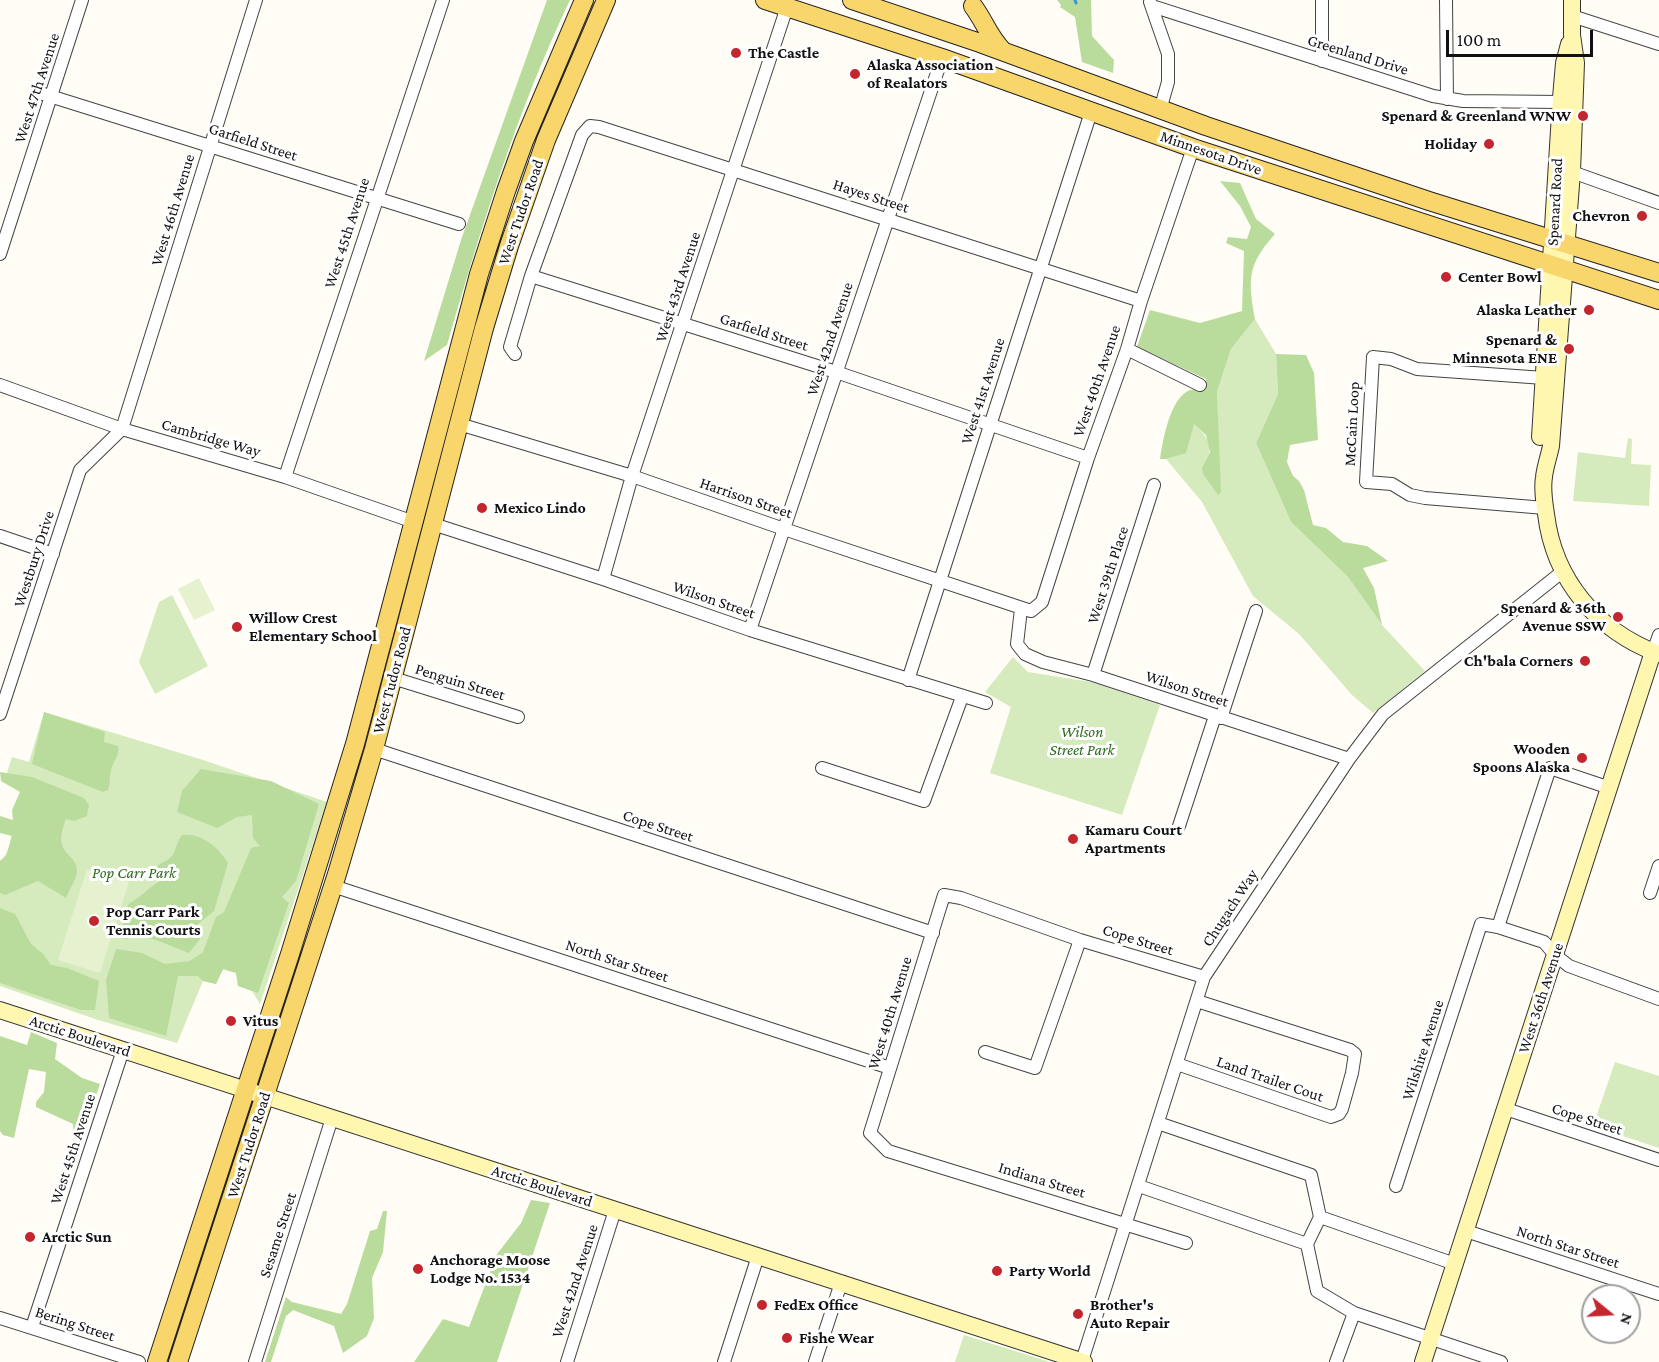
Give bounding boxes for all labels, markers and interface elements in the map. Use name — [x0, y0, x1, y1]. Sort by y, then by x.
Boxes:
scale bar — [1449, 18, 1596, 56]
street label: West 47th Avenue — [10, 30, 64, 146]
text: 100 m — [1457, 30, 1501, 50]
street label: Greenland Drive — [1305, 31, 1411, 79]
place label: The Castle — [748, 43, 819, 63]
marker: The Castle — [729, 46, 743, 60]
place label: Alaska Association of Realators — [867, 55, 993, 93]
marker: Alaska Association of Realators — [848, 67, 862, 81]
place label: Spenard & Greenland WNW — [1381, 106, 1571, 126]
marker: Spenard & Greenland WNW — [1576, 109, 1590, 123]
street label: Garfield Street — [206, 119, 300, 165]
street label: Minnesota Drive — [1158, 127, 1264, 179]
place label: Holiday — [1424, 134, 1477, 154]
marker: Holiday — [1482, 137, 1496, 151]
street label: West 46th Avenue — [147, 152, 199, 268]
street label: West Tudor Road — [494, 157, 548, 267]
street label: Spenard Road — [1543, 158, 1567, 246]
street label: West 45th Avenue — [320, 175, 374, 291]
street label: Hayes Street — [831, 175, 911, 217]
place label: Chevron — [1572, 206, 1630, 226]
marker: Chevron — [1635, 209, 1649, 223]
street label: West 43rd Avenue — [651, 229, 705, 345]
place label: Center Bowl — [1458, 267, 1542, 287]
marker: Center Bowl — [1439, 270, 1453, 284]
street label: West 42nd Avenue — [803, 280, 857, 398]
place label: Alaska Leather — [1476, 300, 1577, 320]
marker: Alaska Leather — [1582, 303, 1596, 317]
street label: Garfield Street — [717, 309, 811, 355]
street label: West 40th Avenue — [1069, 323, 1125, 439]
place label: Spenard & Minnesota ENE — [1452, 330, 1557, 368]
street label: West 41st Avenue — [957, 335, 1009, 447]
marker: Spenard & Minnesota ENE — [1562, 342, 1576, 356]
street label: McCain Loop — [1340, 381, 1364, 467]
street label: Cambridge Way — [159, 415, 263, 461]
street label: Harrison Street — [697, 473, 795, 523]
place label: Mexico Lindo — [494, 498, 586, 518]
marker: Mexico Lindo — [475, 501, 489, 515]
street label: Westbury Drive — [9, 508, 59, 610]
street label: West 39th Place — [1083, 524, 1133, 626]
street label: Wilson Street — [670, 577, 758, 623]
place label: Spenard & 36th Avenue SSW — [1500, 598, 1606, 636]
place label: Willow Crest Elementary School — [249, 608, 377, 646]
marker: Spenard & 36th Avenue SSW — [1611, 610, 1625, 624]
marker: Willow Crest Elementary School — [230, 620, 244, 634]
street label: West Tudor Road — [368, 624, 416, 736]
place label: Ch'bala Corners — [1464, 651, 1573, 671]
marker: Ch'bala Corners — [1578, 654, 1592, 668]
street label: Penguin Street — [413, 659, 507, 705]
street label: Wilson Street — [1143, 667, 1231, 711]
park label: Wilson Street Park — [1050, 722, 1114, 760]
place label: Wooden Spoons Alaska — [1473, 739, 1570, 777]
marker: Wooden Spoons Alaska — [1575, 751, 1589, 765]
street label: Cope Street — [620, 806, 696, 846]
place label: Kamaru Court Apartments — [1085, 820, 1182, 858]
marker: Kamaru Court Apartments — [1066, 832, 1080, 846]
park label: Pop Carr Park — [92, 863, 176, 883]
street label: Chugach Way — [1198, 866, 1262, 950]
place label: Pop Carr Park Tennis Courts — [106, 902, 201, 940]
marker: Pop Carr Park Tennis Courts — [87, 914, 101, 928]
street label: Cope Street — [1100, 920, 1176, 960]
street label: North Star Street — [563, 935, 671, 987]
street label: West 36th Avenue — [1514, 940, 1568, 1056]
street label: West 40th Avenue — [864, 954, 916, 1072]
street label: Wilshire Avenue — [1398, 997, 1448, 1103]
street label: Arctic Boulevard — [27, 1011, 133, 1061]
place label: Vitus — [243, 1011, 278, 1031]
marker: Vitus — [224, 1014, 238, 1028]
street label: Land Trailer Cout — [1214, 1052, 1326, 1106]
street label: West Tudor Road — [223, 1090, 275, 1200]
street label: West 45th Avenue — [46, 1091, 100, 1207]
street label: Cope Street — [1549, 1099, 1625, 1139]
street label: Indiana Street — [996, 1158, 1088, 1202]
street label: Arctic Boulevard — [489, 1161, 595, 1211]
street label: Sesame Street — [255, 1190, 301, 1280]
street label: North Star Street — [1514, 1221, 1622, 1273]
street label: West 42nd Avenue — [548, 1222, 602, 1340]
place label: Arctic Sun — [42, 1227, 112, 1247]
marker: Arctic Sun — [23, 1230, 37, 1244]
place label: Anchorage Moose Lodge No. 1534 — [430, 1250, 550, 1288]
place label: Party World — [1009, 1261, 1091, 1281]
marker: Anchorage Moose Lodge No. 1534 — [411, 1262, 425, 1276]
marker: Party World — [990, 1264, 1004, 1278]
north arrow — [1581, 1284, 1641, 1344]
place label: FedEx Office — [774, 1295, 858, 1315]
place label: Brother's Auto Repair — [1090, 1295, 1170, 1333]
marker: FedEx Office — [755, 1298, 769, 1312]
street label: Bering Street — [33, 1302, 117, 1346]
marker: Brother's Auto Repair — [1071, 1307, 1085, 1321]
text: N — [1617, 1311, 1636, 1327]
place label: Fishe Wear — [799, 1328, 874, 1348]
marker: Fishe Wear — [780, 1331, 794, 1345]

